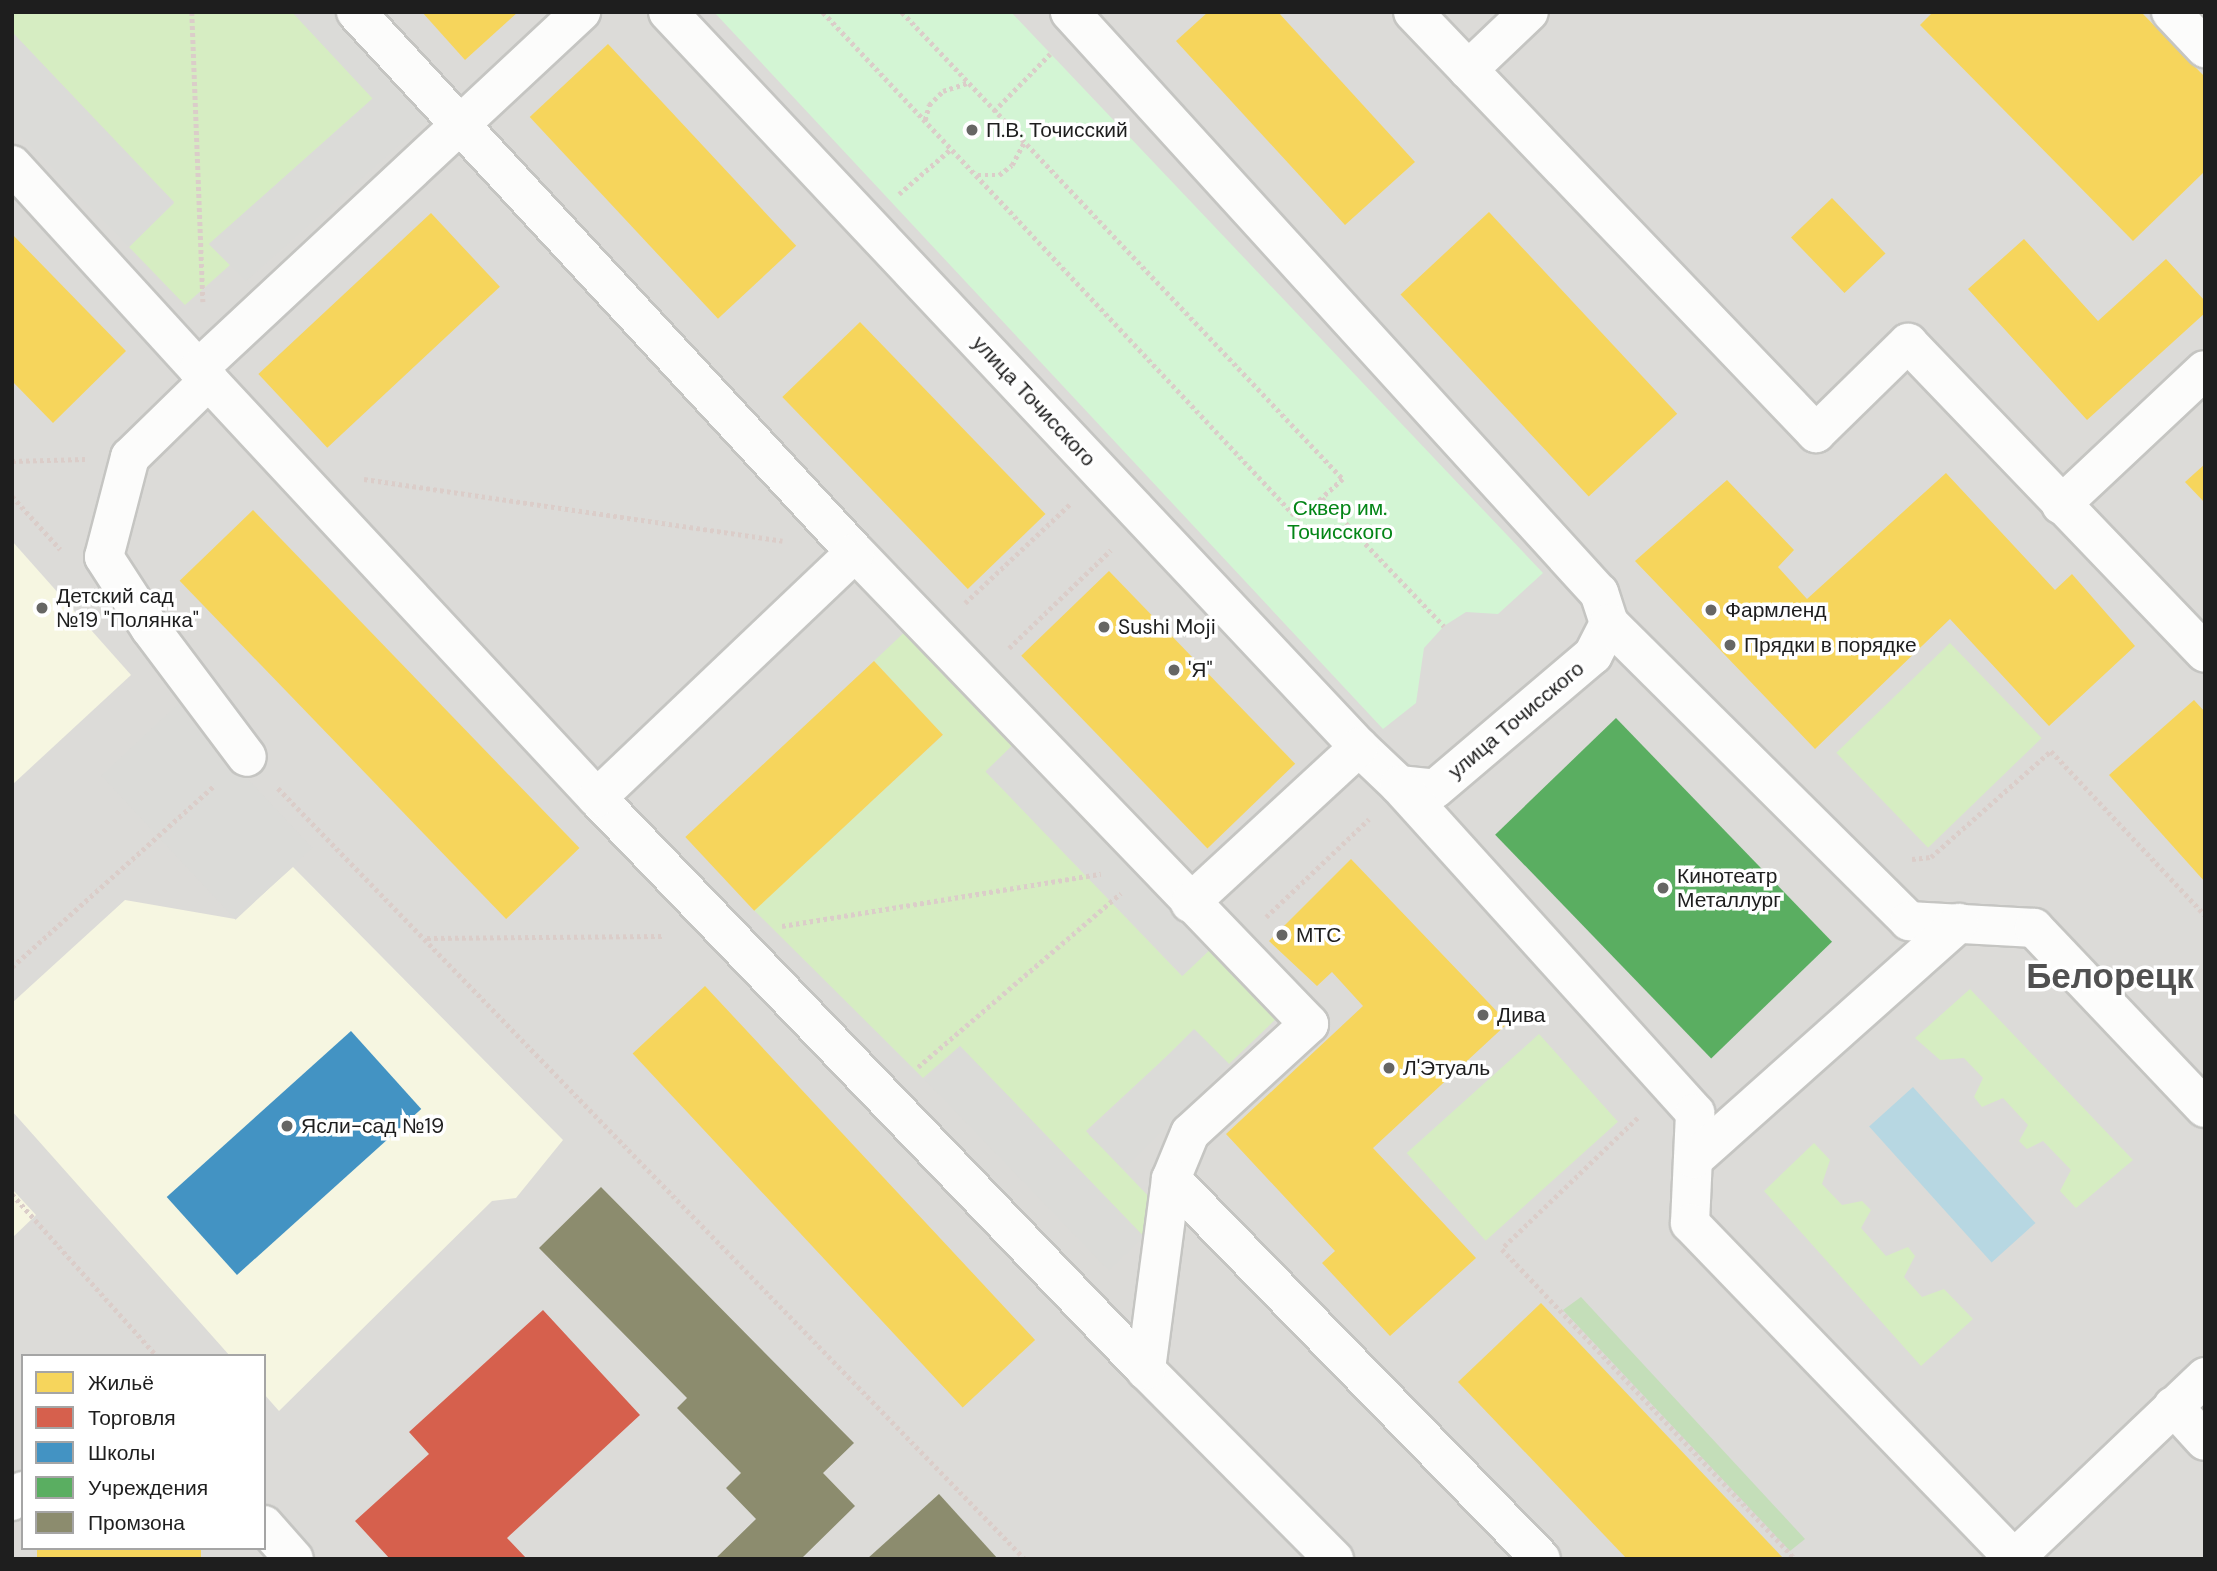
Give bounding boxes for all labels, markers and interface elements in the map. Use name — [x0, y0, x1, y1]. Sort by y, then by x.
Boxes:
place label: П.В. Точисский — [986, 117, 1128, 143]
marker: П.В. Точисский — [964, 122, 980, 138]
street label: улица Точисского — [967, 330, 1101, 472]
park label: Сквер им. Точисского — [1287, 495, 1393, 545]
place label: Детский сад №19 "Полянка" — [56, 583, 199, 633]
place label: Фармленд — [1725, 597, 1827, 623]
marker: Детский сад №19 "Полянка" — [34, 600, 50, 616]
marker: Фармленд — [1703, 602, 1719, 618]
place label: Sushi Moji — [1118, 614, 1216, 640]
marker: Sushi Moji — [1096, 619, 1112, 635]
place label: Прядки в порядке — [1744, 632, 1917, 658]
marker: Прядки в порядке — [1722, 637, 1738, 653]
street label: улица Точисского — [1443, 656, 1589, 784]
place label: 'Я" — [1188, 657, 1213, 683]
marker: 'Я" — [1166, 662, 1182, 678]
place label: Кинотеатр Металлург — [1677, 863, 1781, 913]
marker: Кинотеатр Металлург — [1655, 880, 1671, 896]
place label: МТС — [1296, 922, 1341, 948]
marker: МТС — [1274, 927, 1290, 943]
district label: Белорецк — [2026, 955, 2194, 997]
place label: Дива — [1497, 1002, 1546, 1028]
marker: Дива — [1475, 1007, 1491, 1023]
place label: Л'Этуаль — [1403, 1055, 1490, 1081]
marker: Л'Этуаль — [1381, 1060, 1397, 1076]
place label: Ясли-сад №19 — [301, 1113, 444, 1139]
marker: Ясли-сад №19 — [279, 1118, 295, 1134]
legend — [21, 1354, 266, 1550]
text: Жильё — [88, 1369, 154, 1397]
text: Торговля — [88, 1404, 176, 1432]
text: Школы — [88, 1439, 155, 1467]
text: Учреждения — [88, 1474, 208, 1502]
text: Промзона — [88, 1509, 185, 1537]

